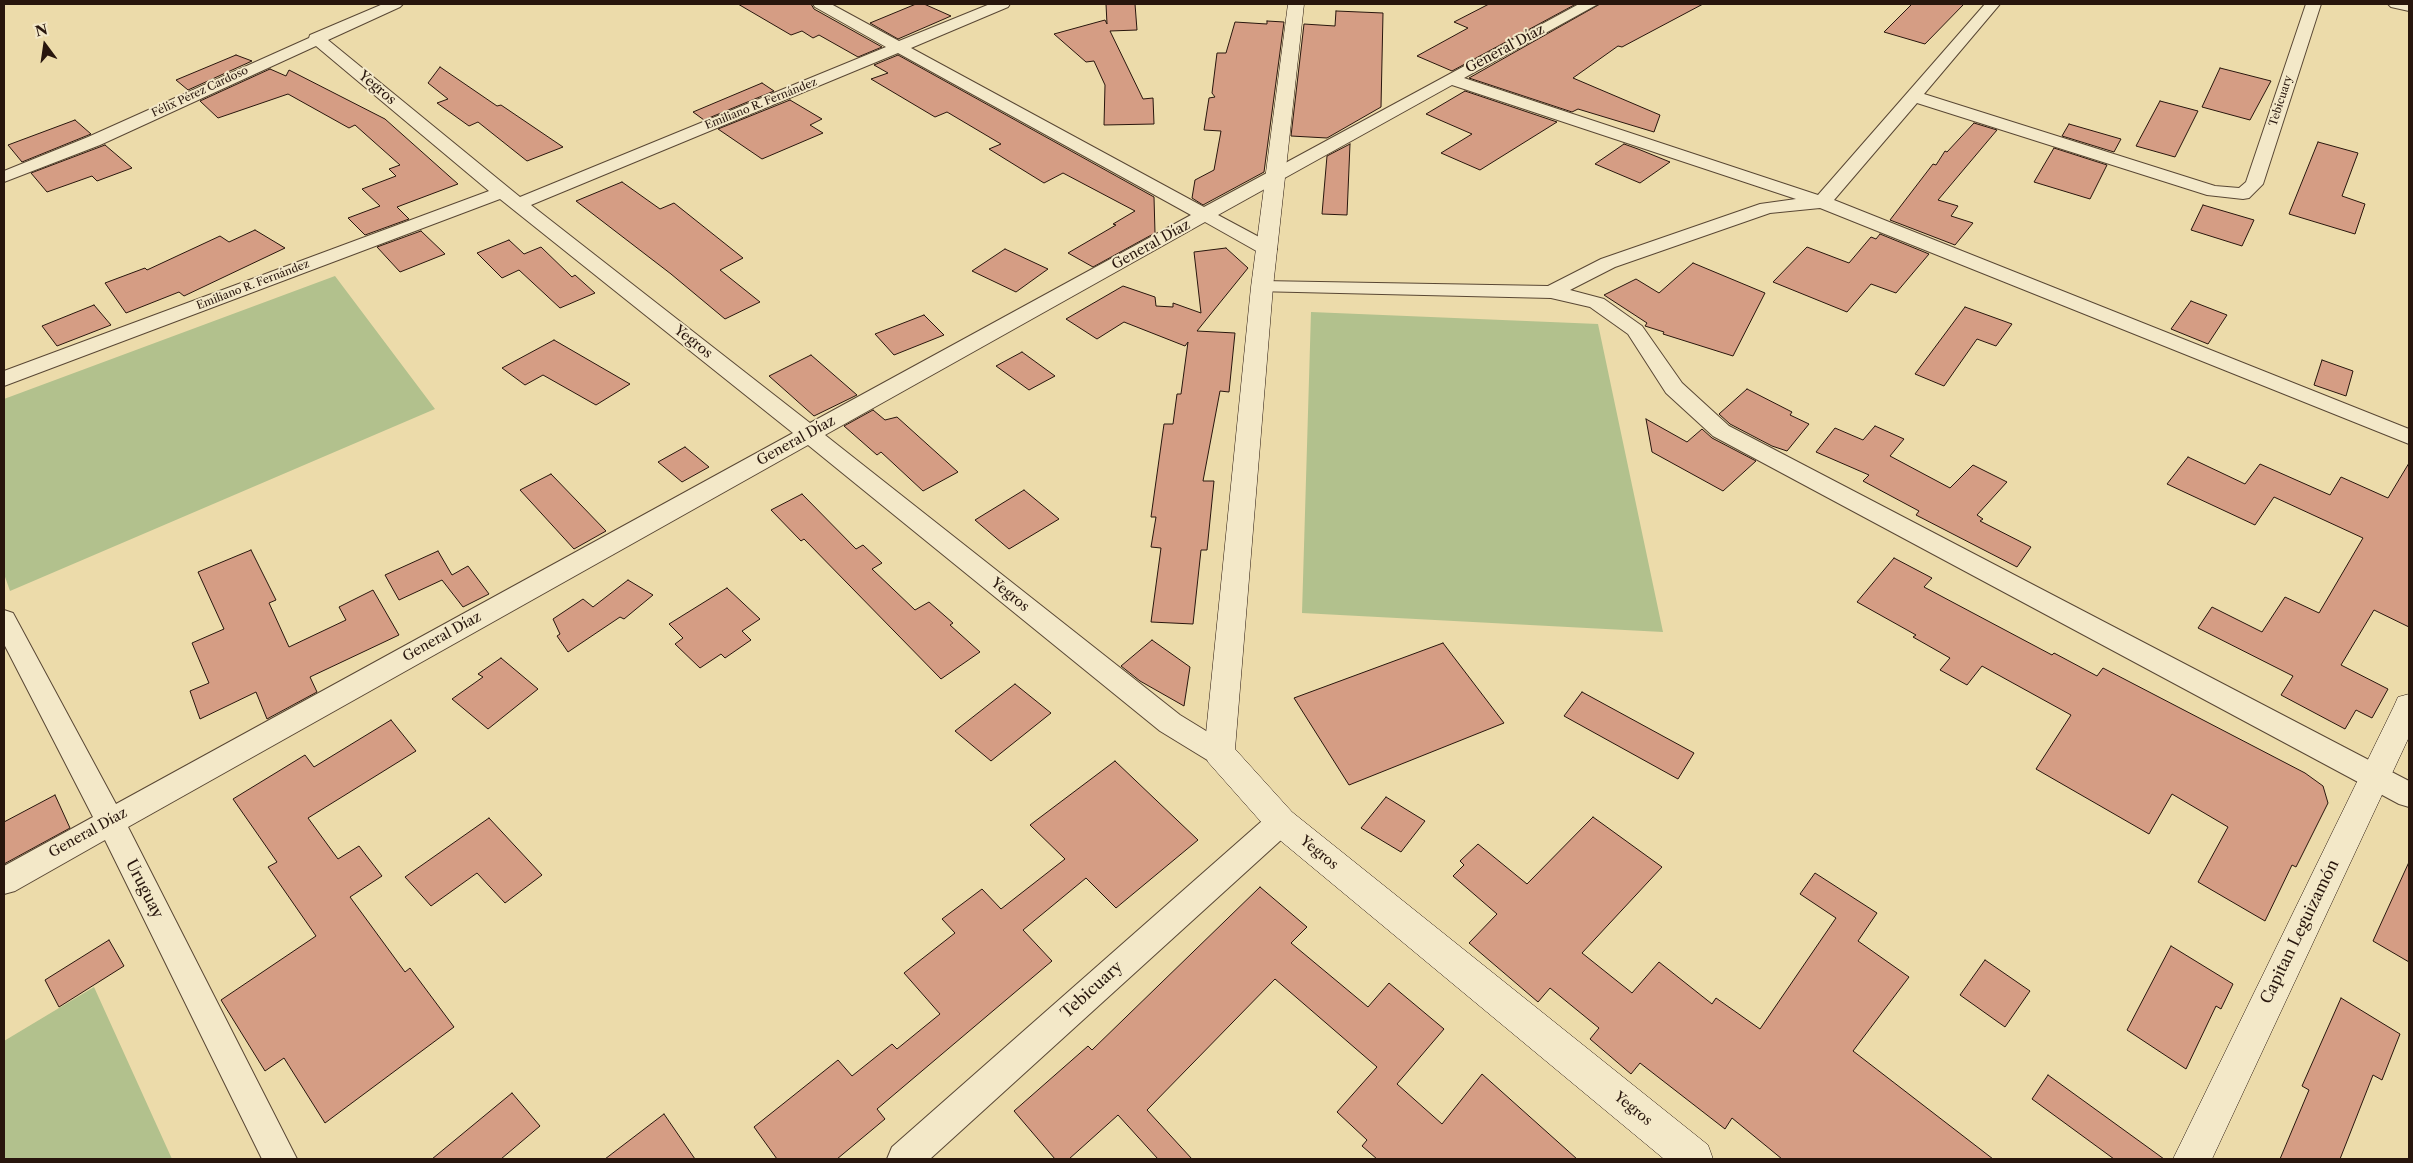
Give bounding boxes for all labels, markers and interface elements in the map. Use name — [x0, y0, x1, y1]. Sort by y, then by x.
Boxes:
north arrow — [20, 20, 70, 70]
text: N — [33, 20, 49, 41]
street label: General Díaz — [1463, 21, 1547, 77]
street label: Félix Pérez Cardoso — [150, 64, 250, 120]
street label: Yegros — [355, 67, 399, 109]
street label: Tebicuary — [2267, 74, 2295, 128]
street label: Emiliano R. Fernández — [703, 75, 819, 133]
street label: General Díaz — [1109, 217, 1193, 273]
street label: Emiliano R. Fernández — [195, 257, 311, 313]
street label: Yegros — [671, 322, 715, 362]
street label: General Díaz — [754, 413, 838, 469]
street label: Yegros — [988, 575, 1032, 615]
street label: General Díaz — [400, 609, 484, 665]
street label: General Díaz — [46, 805, 130, 861]
street label: Yegros — [1297, 833, 1341, 873]
street label: Uruguay — [121, 856, 167, 922]
street label: Capitan Leguizamón — [2257, 857, 2343, 1007]
street label: Tebicuary — [1057, 957, 1127, 1023]
street label: Yegros — [1611, 1089, 1655, 1129]

